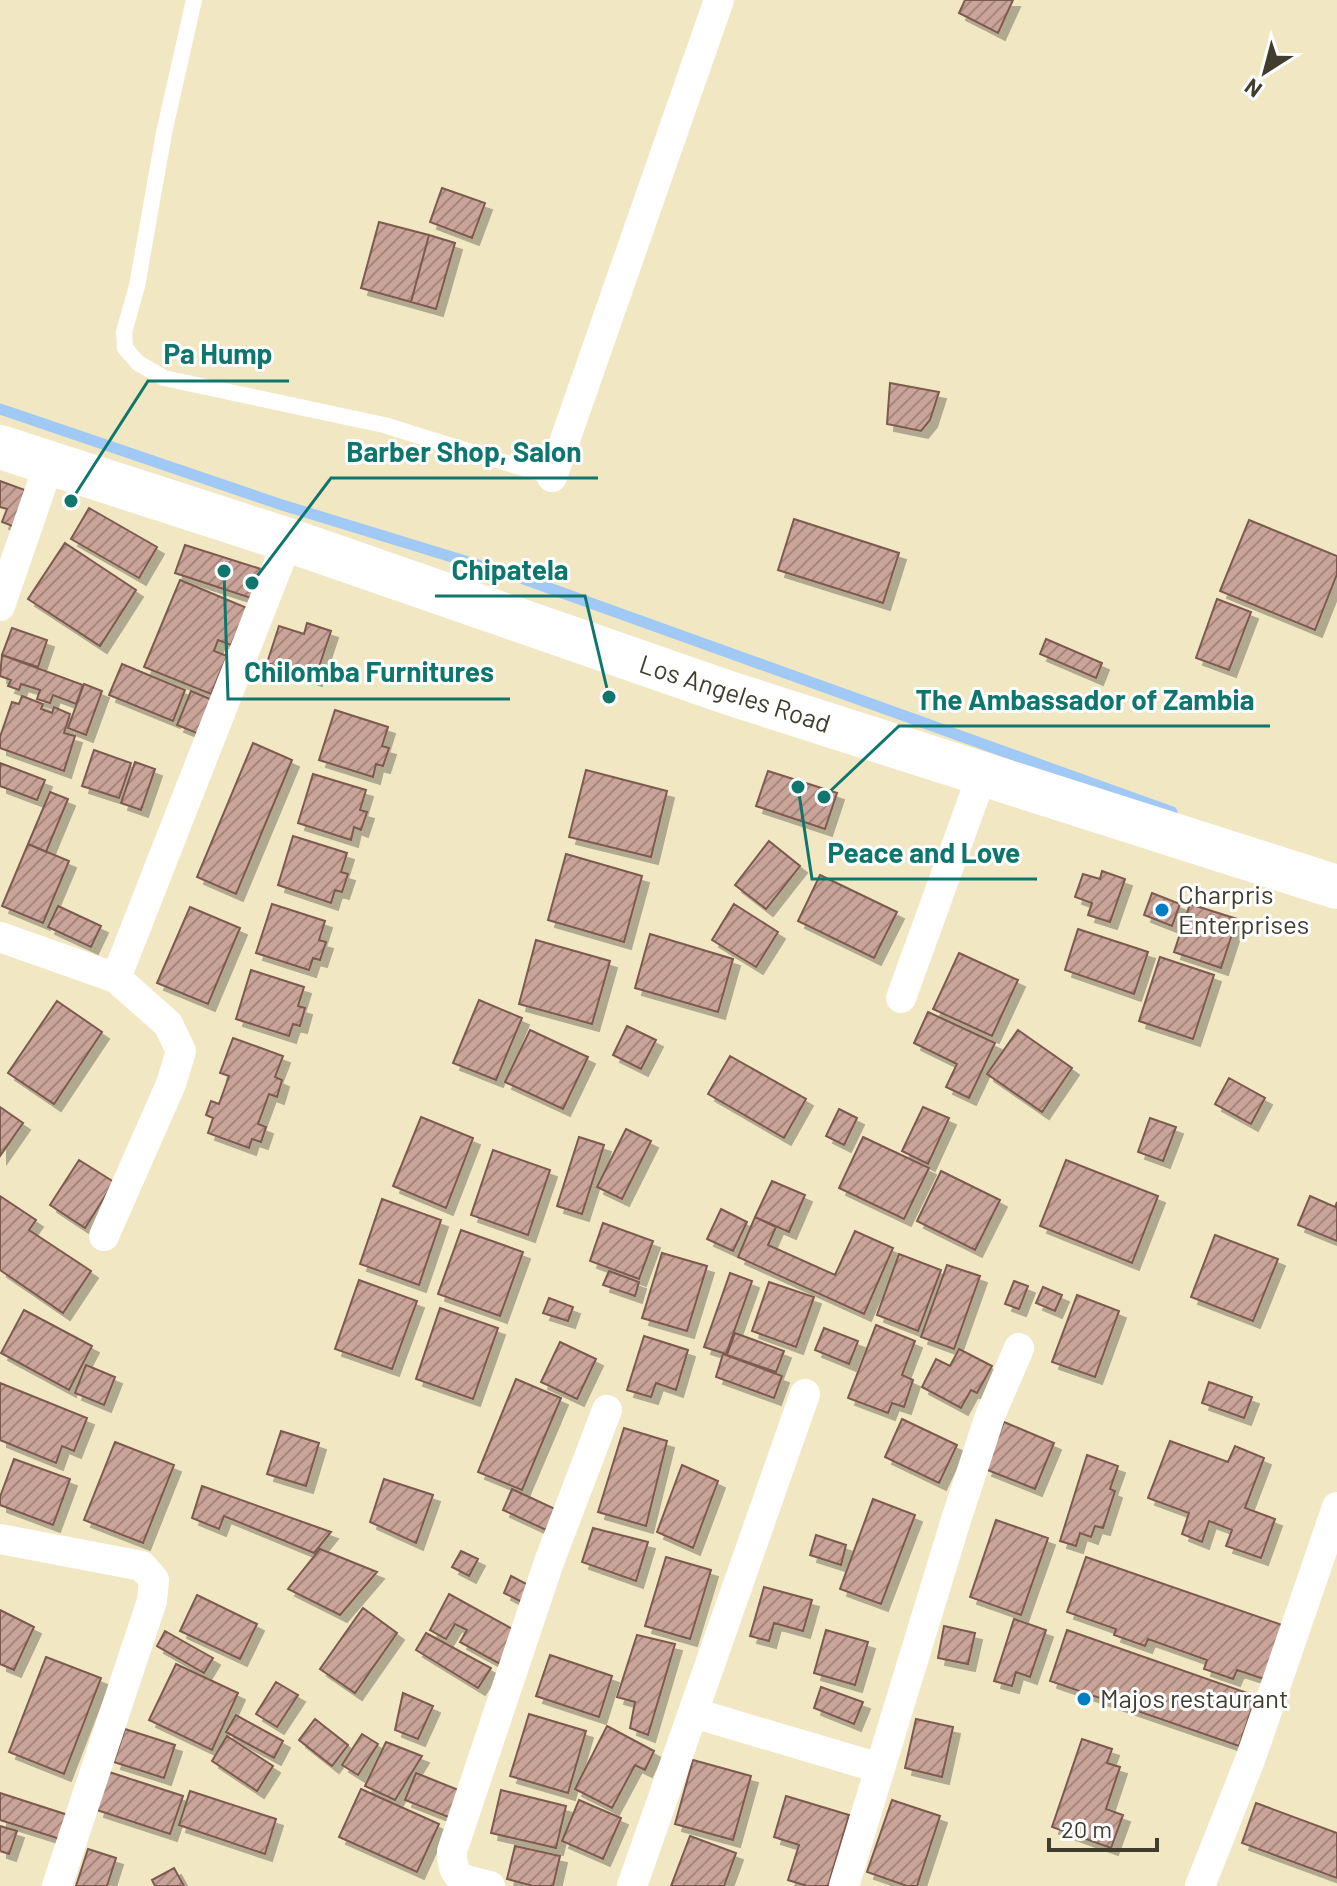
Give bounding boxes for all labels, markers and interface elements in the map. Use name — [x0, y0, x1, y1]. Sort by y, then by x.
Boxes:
north arrow — [1225, 32, 1305, 112]
text: N — [1239, 74, 1266, 104]
callout: Pa Hump — [148, 329, 289, 381]
text: Pa Hump — [163, 336, 273, 370]
callout: Barber Shop, Salon — [331, 426, 598, 478]
text: Barber Shop, Salon — [346, 434, 582, 468]
callout: Chipatela — [435, 544, 585, 596]
text: Chipatela — [451, 552, 569, 586]
callout: Chilomba Furnitures — [228, 647, 510, 699]
street label: Los Angeles Road — [636, 647, 835, 738]
text: Chilomba Furnitures — [244, 654, 494, 688]
callout: The Ambassador of Zambia — [899, 674, 1270, 726]
text: The Ambassador of Zambia — [916, 682, 1254, 716]
callout: Peace and Love — [812, 827, 1037, 879]
text: Peace and Love — [828, 835, 1020, 869]
place label: Charpris Enterprises — [1178, 878, 1309, 939]
marker: Charpris Enterprises — [1153, 901, 1171, 919]
place label: Majos restaurant — [1100, 1682, 1288, 1713]
marker: Majos restaurant — [1075, 1690, 1093, 1708]
scale bar — [1049, 1802, 1157, 1852]
text: 20 m — [1061, 1814, 1112, 1843]

